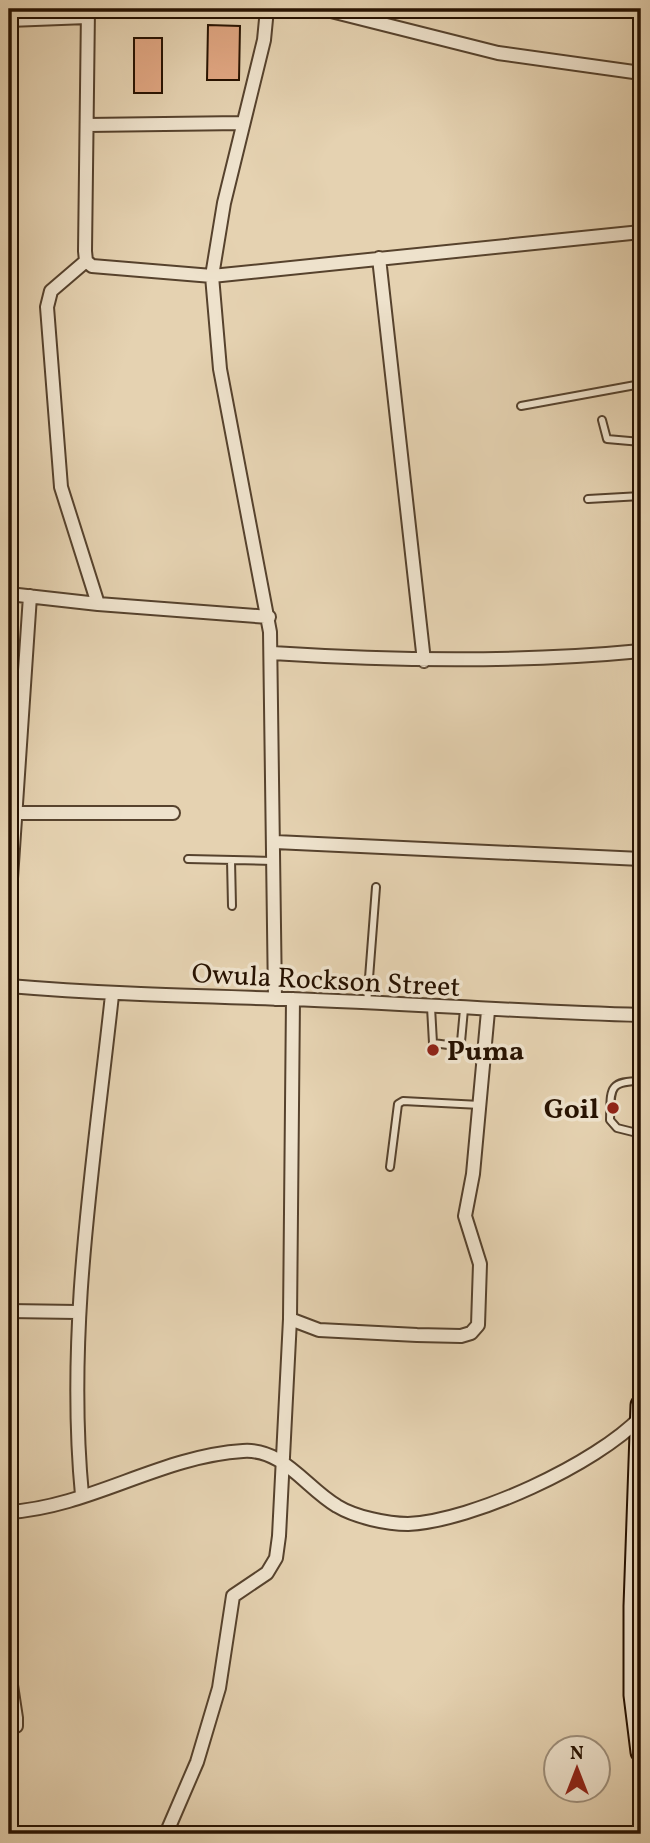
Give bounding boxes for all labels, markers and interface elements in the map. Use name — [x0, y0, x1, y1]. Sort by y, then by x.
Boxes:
street label: Owula Rockson Street — [191, 955, 461, 1008]
place label: Puma — [447, 1033, 524, 1072]
marker: Puma — [425, 1042, 441, 1058]
place label: Goil — [544, 1091, 599, 1130]
marker: Goil — [605, 1100, 621, 1116]
north arrow — [542, 1734, 612, 1804]
text: N — [570, 1741, 584, 1767]

